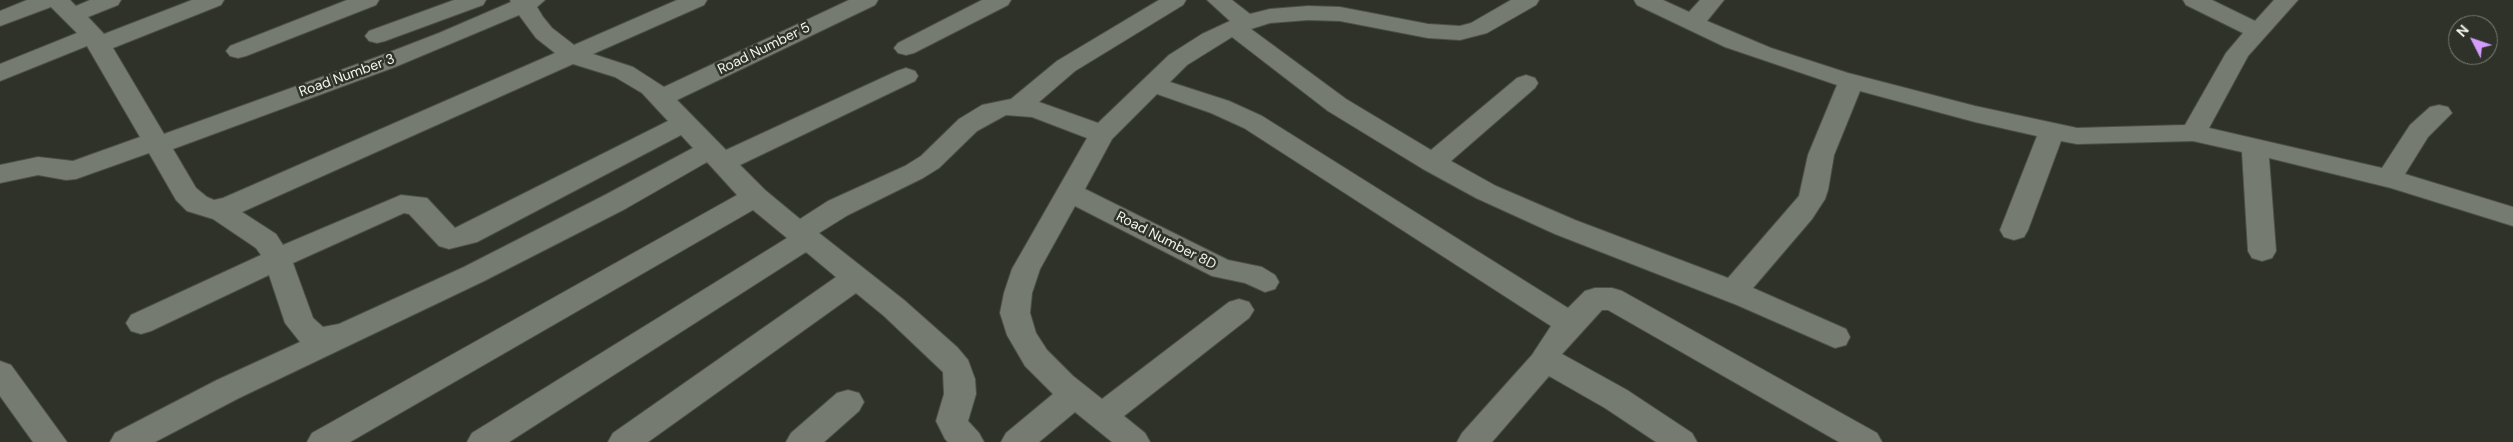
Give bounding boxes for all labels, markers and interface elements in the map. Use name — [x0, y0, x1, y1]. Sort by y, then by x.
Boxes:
north arrow — [2448, 15, 2498, 65]
street label: Road Number 5 — [715, 19, 813, 79]
text: N — [2452, 21, 2473, 41]
street label: Road Number 3 — [297, 51, 397, 101]
street label: Road Number 8D — [1113, 208, 1219, 274]

